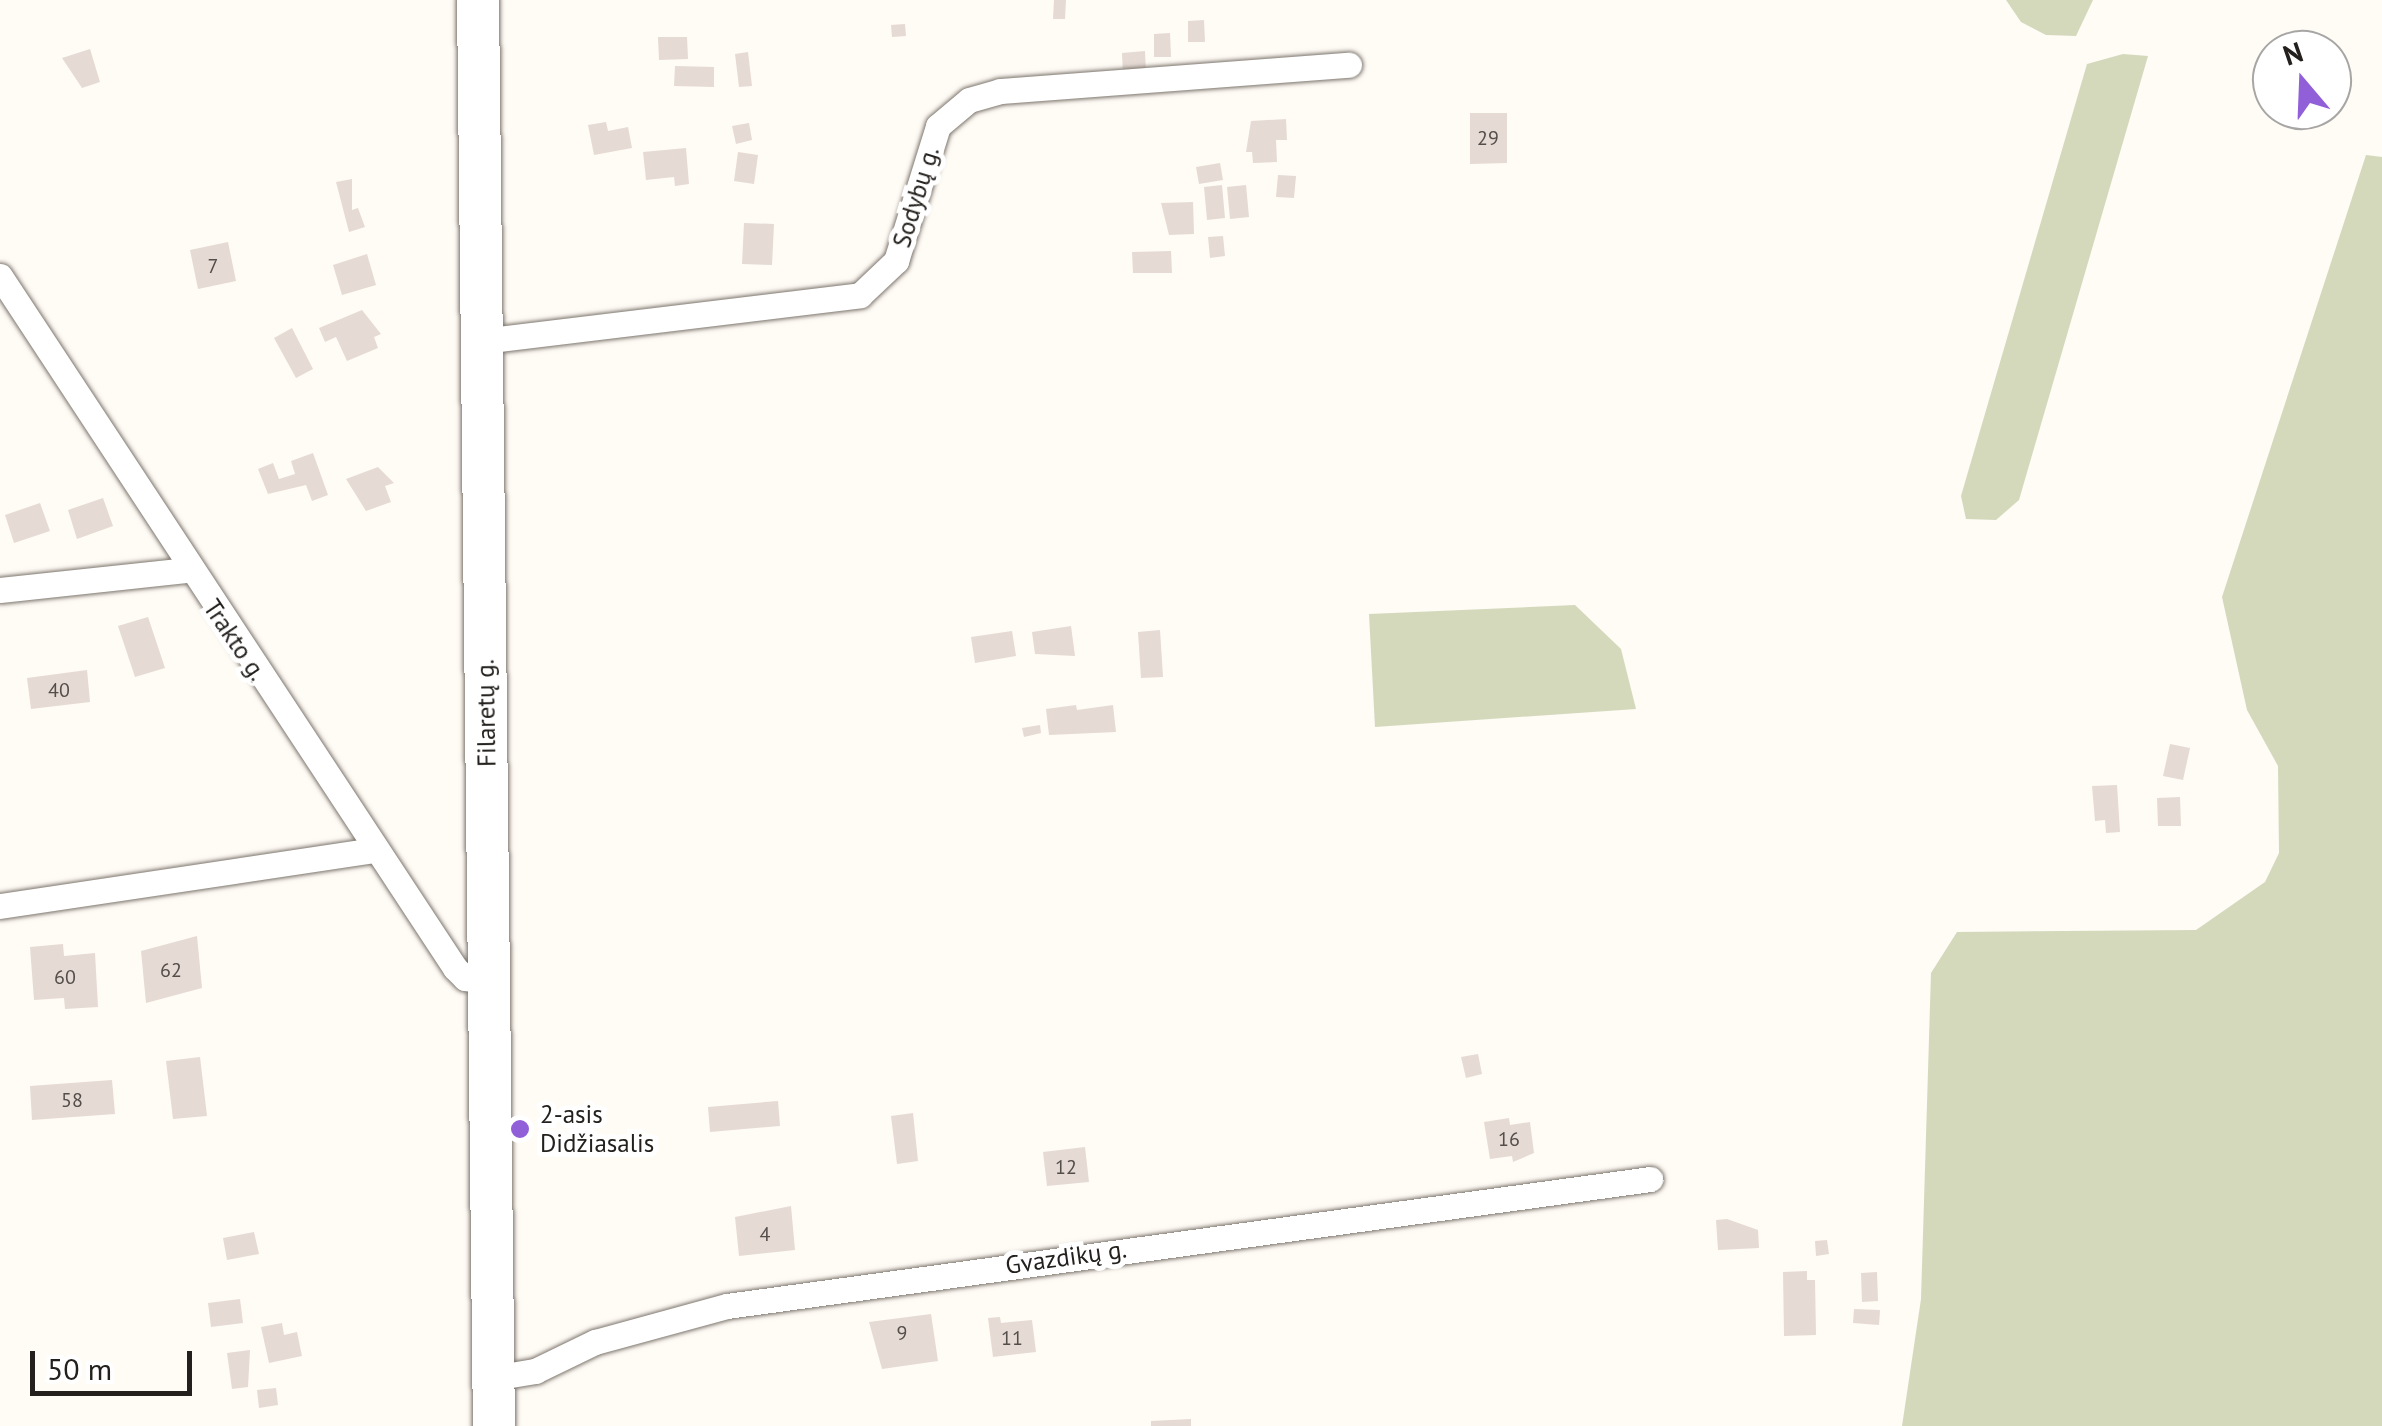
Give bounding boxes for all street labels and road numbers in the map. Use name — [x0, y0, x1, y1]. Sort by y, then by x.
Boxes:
street label: Sodybų g. — [886, 143, 946, 251]
street label: Trakto g. — [197, 594, 273, 686]
street label: Filaretų g. — [470, 659, 502, 767]
street label: Gvazdikų g. — [1004, 1234, 1128, 1280]

